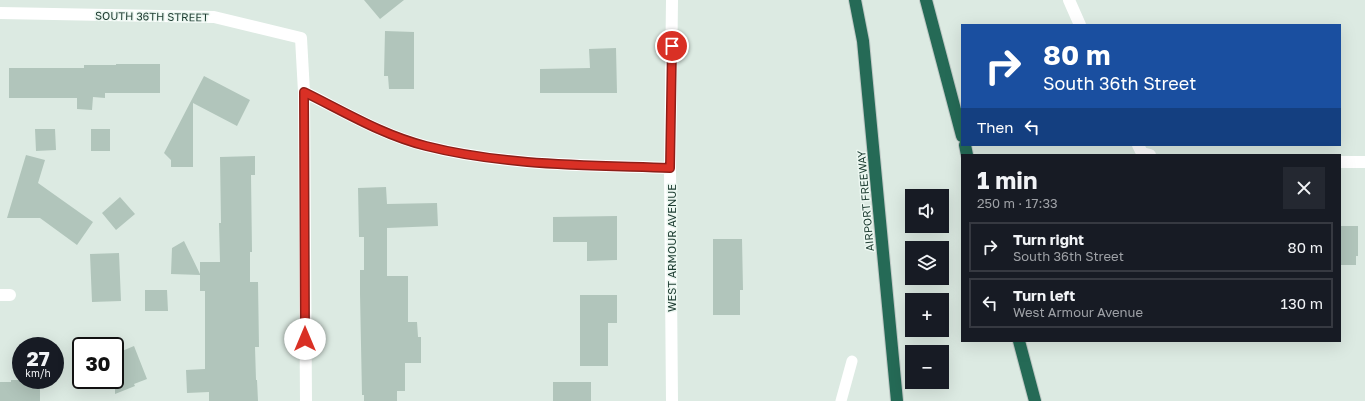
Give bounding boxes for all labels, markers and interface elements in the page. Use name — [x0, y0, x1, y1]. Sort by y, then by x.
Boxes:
street label: SOUTH 36TH STREET — [95, 9, 209, 23]
pin — [655, 29, 689, 63]
icon: arrive — [661, 35, 683, 57]
text: 80 m — [1043, 38, 1111, 71]
icon: right — [977, 40, 1029, 92]
text: South 36th Street — [1043, 72, 1196, 94]
icon: left — [1021, 116, 1043, 138]
text: Then — [977, 118, 1013, 136]
street label: AIRPORT FREEWAY — [854, 150, 876, 252]
text: 1 min — [977, 165, 1037, 194]
button: close — [1283, 167, 1325, 209]
street label: WEST ARMOUR AVENUE — [665, 184, 678, 312]
map controls — [905, 189, 949, 389]
button: sound — [905, 189, 949, 233]
text: 250 m · 17:33 — [977, 195, 1058, 211]
text: Turn right — [1013, 230, 1084, 248]
icon: right — [979, 236, 1001, 258]
text: 80 m — [1288, 238, 1323, 256]
button: layers — [905, 241, 949, 285]
text: South 36th Street — [1013, 248, 1124, 264]
text: Turn left — [1013, 286, 1075, 304]
icon: left — [979, 292, 1001, 314]
button: + — [905, 293, 949, 337]
text: 130 m — [1281, 294, 1323, 312]
text: West Armour Avenue — [1013, 304, 1143, 320]
position arrow — [284, 318, 326, 360]
speed limit sign: 30 — [72, 337, 124, 389]
button: − — [905, 345, 949, 389]
text: 27 — [26, 346, 50, 370]
text: km/h — [25, 367, 51, 379]

